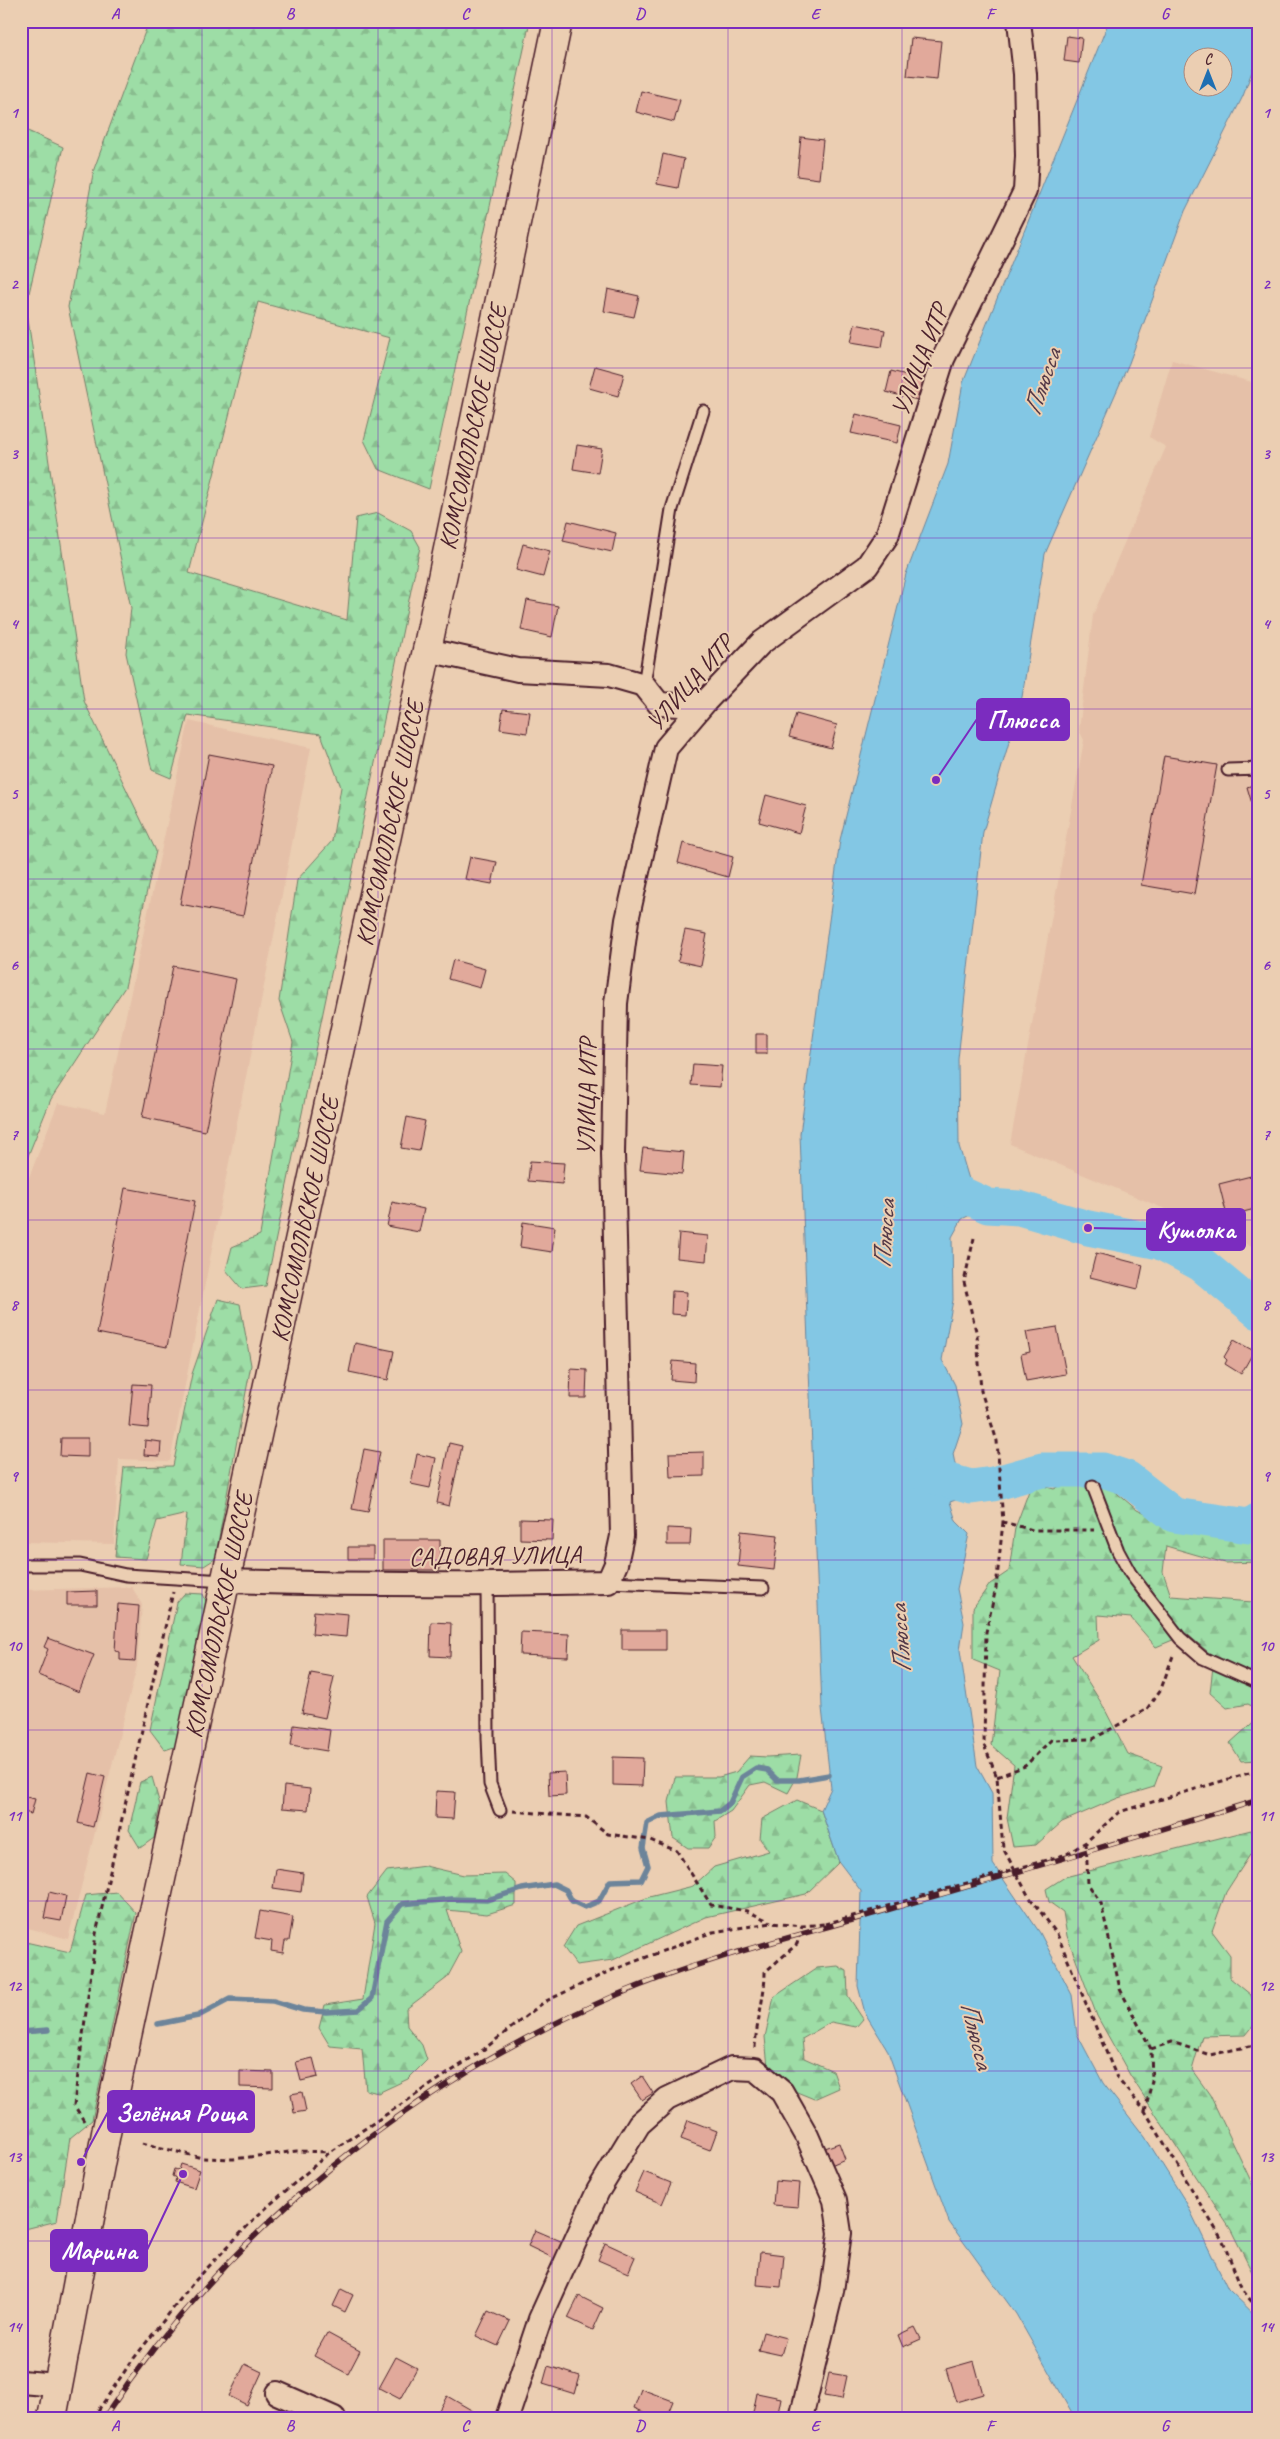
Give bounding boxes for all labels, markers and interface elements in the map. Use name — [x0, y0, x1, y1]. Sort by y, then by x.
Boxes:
text: A — [111, 4, 121, 24]
text: B — [286, 4, 296, 24]
text: C — [461, 4, 471, 24]
text: D — [635, 4, 646, 24]
text: E — [811, 4, 822, 24]
text: F — [986, 4, 997, 24]
text: G — [1161, 4, 1171, 24]
north arrow — [1182, 48, 1232, 98]
text: С — [1205, 51, 1214, 68]
text: 1 — [10, 103, 19, 123]
text: 1 — [1262, 103, 1271, 123]
text: 2 — [10, 274, 19, 294]
text: 2 — [1262, 274, 1271, 294]
street label: УЛИЦА ИТР — [884, 297, 957, 420]
street label: КОМСОМОЛЬСКОЕ ШОССЕ — [431, 299, 515, 553]
water label: Плюсса — [1015, 342, 1069, 419]
text: 3 — [10, 444, 19, 464]
text: 3 — [1262, 444, 1271, 464]
text: 4 — [10, 614, 19, 634]
text: 4 — [1262, 614, 1271, 634]
street label: УЛИЦА ИТР — [639, 626, 743, 738]
street label: КОМСОМОЛЬСКОЕ ШОССЕ — [348, 695, 432, 949]
callout: Плюсса — [977, 699, 1069, 740]
text: Плюсса — [987, 703, 1060, 736]
text: 5 — [11, 784, 20, 804]
text: 5 — [1263, 784, 1272, 804]
text: 6 — [10, 955, 19, 975]
text: 6 — [1262, 955, 1271, 975]
street label: УЛИЦА ИТР — [570, 1035, 604, 1156]
street label: КОМСОМОЛЬСКОЕ ШОССЕ — [263, 1091, 347, 1345]
text: 7 — [10, 1125, 19, 1145]
text: 7 — [1262, 1125, 1271, 1145]
water label: Плюсса — [865, 1196, 903, 1269]
callout: Кушолка — [1147, 1209, 1245, 1250]
text: Кушолка — [1157, 1213, 1238, 1246]
text: 8 — [10, 1295, 19, 1315]
text: 8 — [1262, 1295, 1271, 1315]
text: 9 — [10, 1466, 19, 1486]
text: 9 — [1262, 1466, 1271, 1486]
street label: КОМСОМОЛЬСКОЕ ШОССЕ — [177, 1487, 261, 1741]
street label: САДОВАЯ УЛИЦА — [409, 1538, 583, 1574]
water label: Плюсса — [881, 1601, 919, 1674]
text: 10 — [7, 1636, 23, 1656]
text: 10 — [1259, 1636, 1275, 1656]
text: 11 — [7, 1806, 23, 1826]
text: 11 — [1259, 1806, 1275, 1826]
text: 12 — [7, 1976, 23, 1996]
text: 12 — [1259, 1976, 1275, 1996]
water label: Плюсса — [953, 1998, 1002, 2074]
callout: Зелёная Роща — [108, 2091, 254, 2132]
text: Зелёная Роща — [116, 2096, 249, 2129]
text: 13 — [7, 2147, 23, 2167]
text: 13 — [1259, 2147, 1275, 2167]
callout: Марина — [51, 2230, 147, 2271]
text: Марина — [61, 2234, 139, 2267]
text: 14 — [7, 2317, 23, 2337]
text: 14 — [1259, 2317, 1275, 2337]
text: A — [111, 2416, 121, 2436]
text: B — [286, 2416, 296, 2436]
text: C — [461, 2416, 471, 2436]
text: D — [635, 2416, 646, 2436]
text: E — [811, 2416, 822, 2436]
text: F — [986, 2416, 997, 2436]
text: G — [1161, 2416, 1171, 2436]

